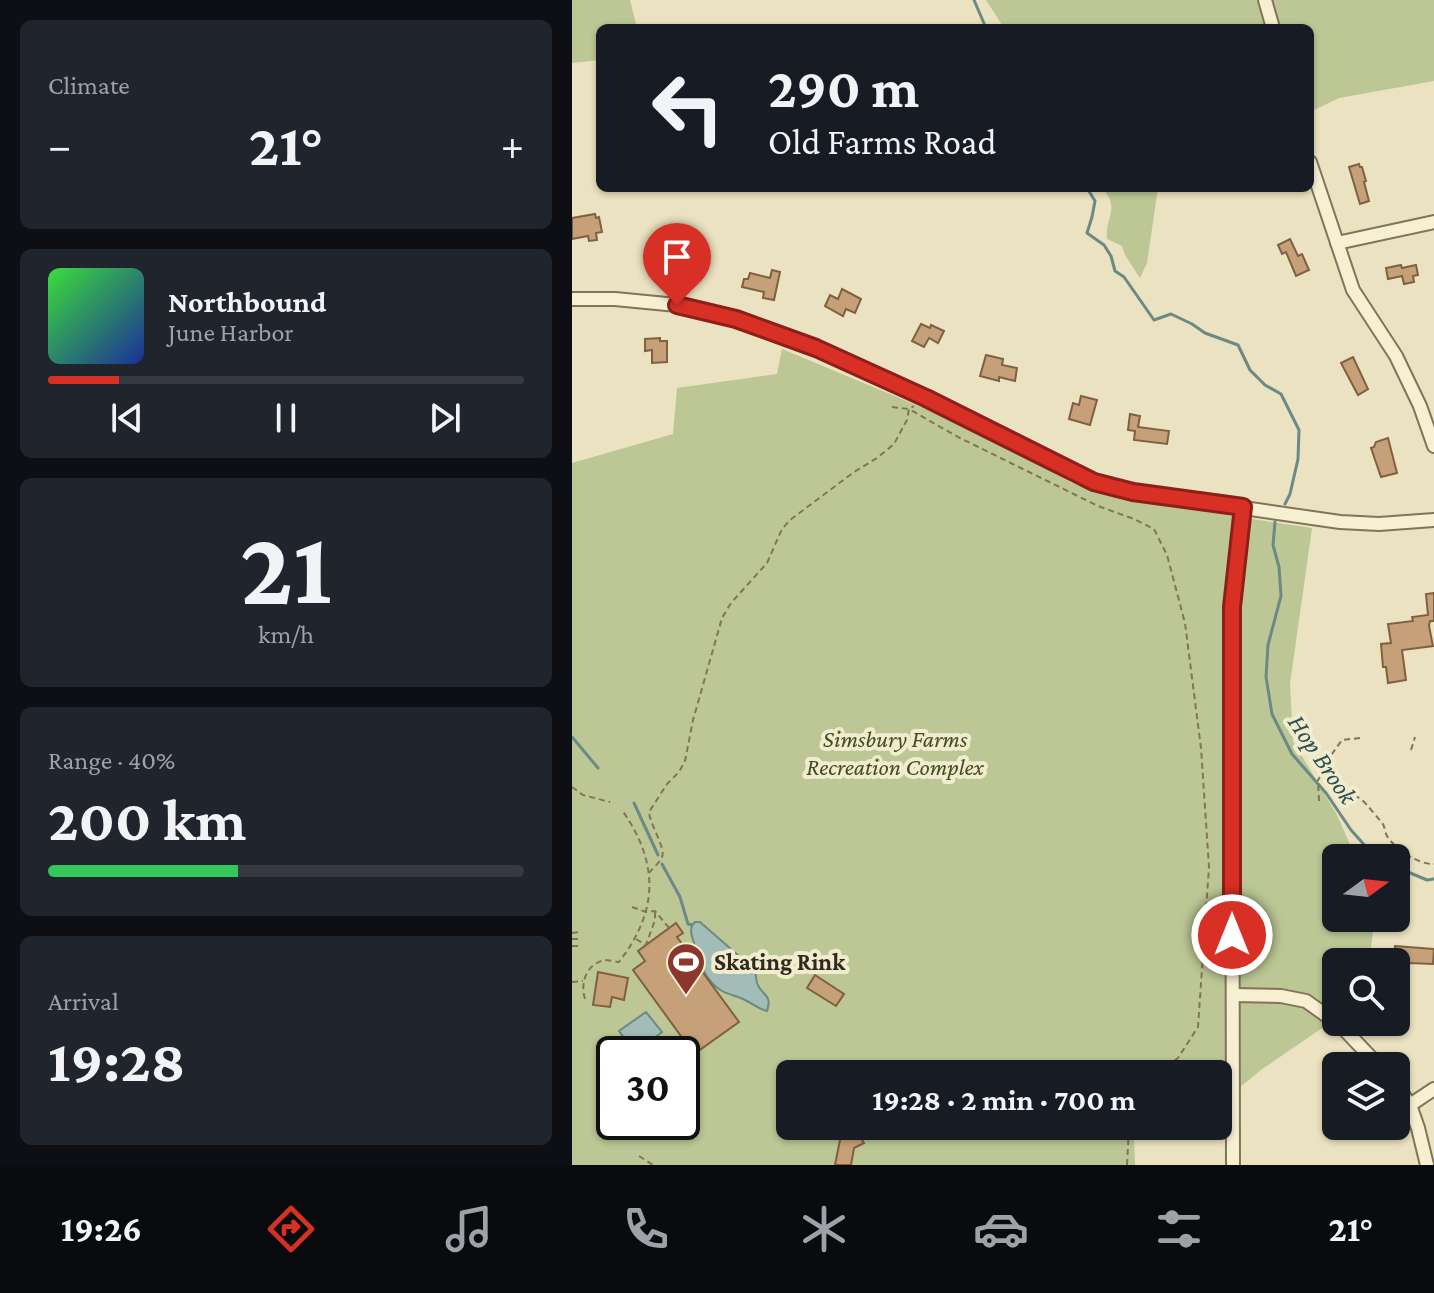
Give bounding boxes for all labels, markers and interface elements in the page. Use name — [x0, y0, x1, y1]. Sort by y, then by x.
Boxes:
icon: left — [636, 56, 740, 160]
text: 290 m — [768, 57, 919, 119]
text: Climate — [48, 71, 130, 100]
text: 21° — [249, 111, 323, 178]
text: − — [48, 121, 71, 169]
text: + — [501, 121, 524, 169]
text: Old Farms Road — [768, 122, 996, 162]
pin — [643, 223, 711, 305]
icon: arrive — [655, 235, 699, 279]
text: Northbound — [168, 285, 326, 318]
text: June Harbor — [168, 318, 294, 347]
icon: previous — [105, 396, 149, 440]
icon: pause — [264, 396, 308, 440]
icon: next — [423, 396, 467, 440]
text: 21 — [240, 510, 332, 625]
text: km/h — [258, 620, 314, 649]
water label: Hop Brook — [1282, 709, 1364, 811]
park label: Simsbury Farms Recreation Complex — [806, 725, 985, 780]
text: Range · 40% — [48, 746, 175, 775]
text: 200 km — [48, 786, 246, 853]
north arrow — [1322, 844, 1410, 932]
map controls — [1322, 844, 1410, 1140]
position arrow — [1190, 893, 1274, 977]
sports icon: Skating Rink — [665, 941, 707, 996]
place label: Skating Rink — [714, 948, 846, 975]
button: search — [1322, 948, 1410, 1036]
text: Arrival — [48, 987, 119, 1016]
text: 19:28 — [48, 1027, 185, 1094]
speed limit sign: 30 — [596, 1036, 700, 1140]
button: layers — [1322, 1052, 1410, 1140]
text: 19:28 · 2 min · 700 m — [872, 1083, 1136, 1116]
icon: directions — [263, 1201, 319, 1257]
icon: music — [441, 1201, 497, 1257]
icon: phone — [618, 1201, 674, 1257]
icon: climate — [796, 1201, 852, 1257]
icon: car — [973, 1201, 1029, 1257]
icon: filters — [1151, 1201, 1207, 1257]
text: 19:26 — [61, 1209, 142, 1249]
text: 21° — [1328, 1209, 1373, 1249]

